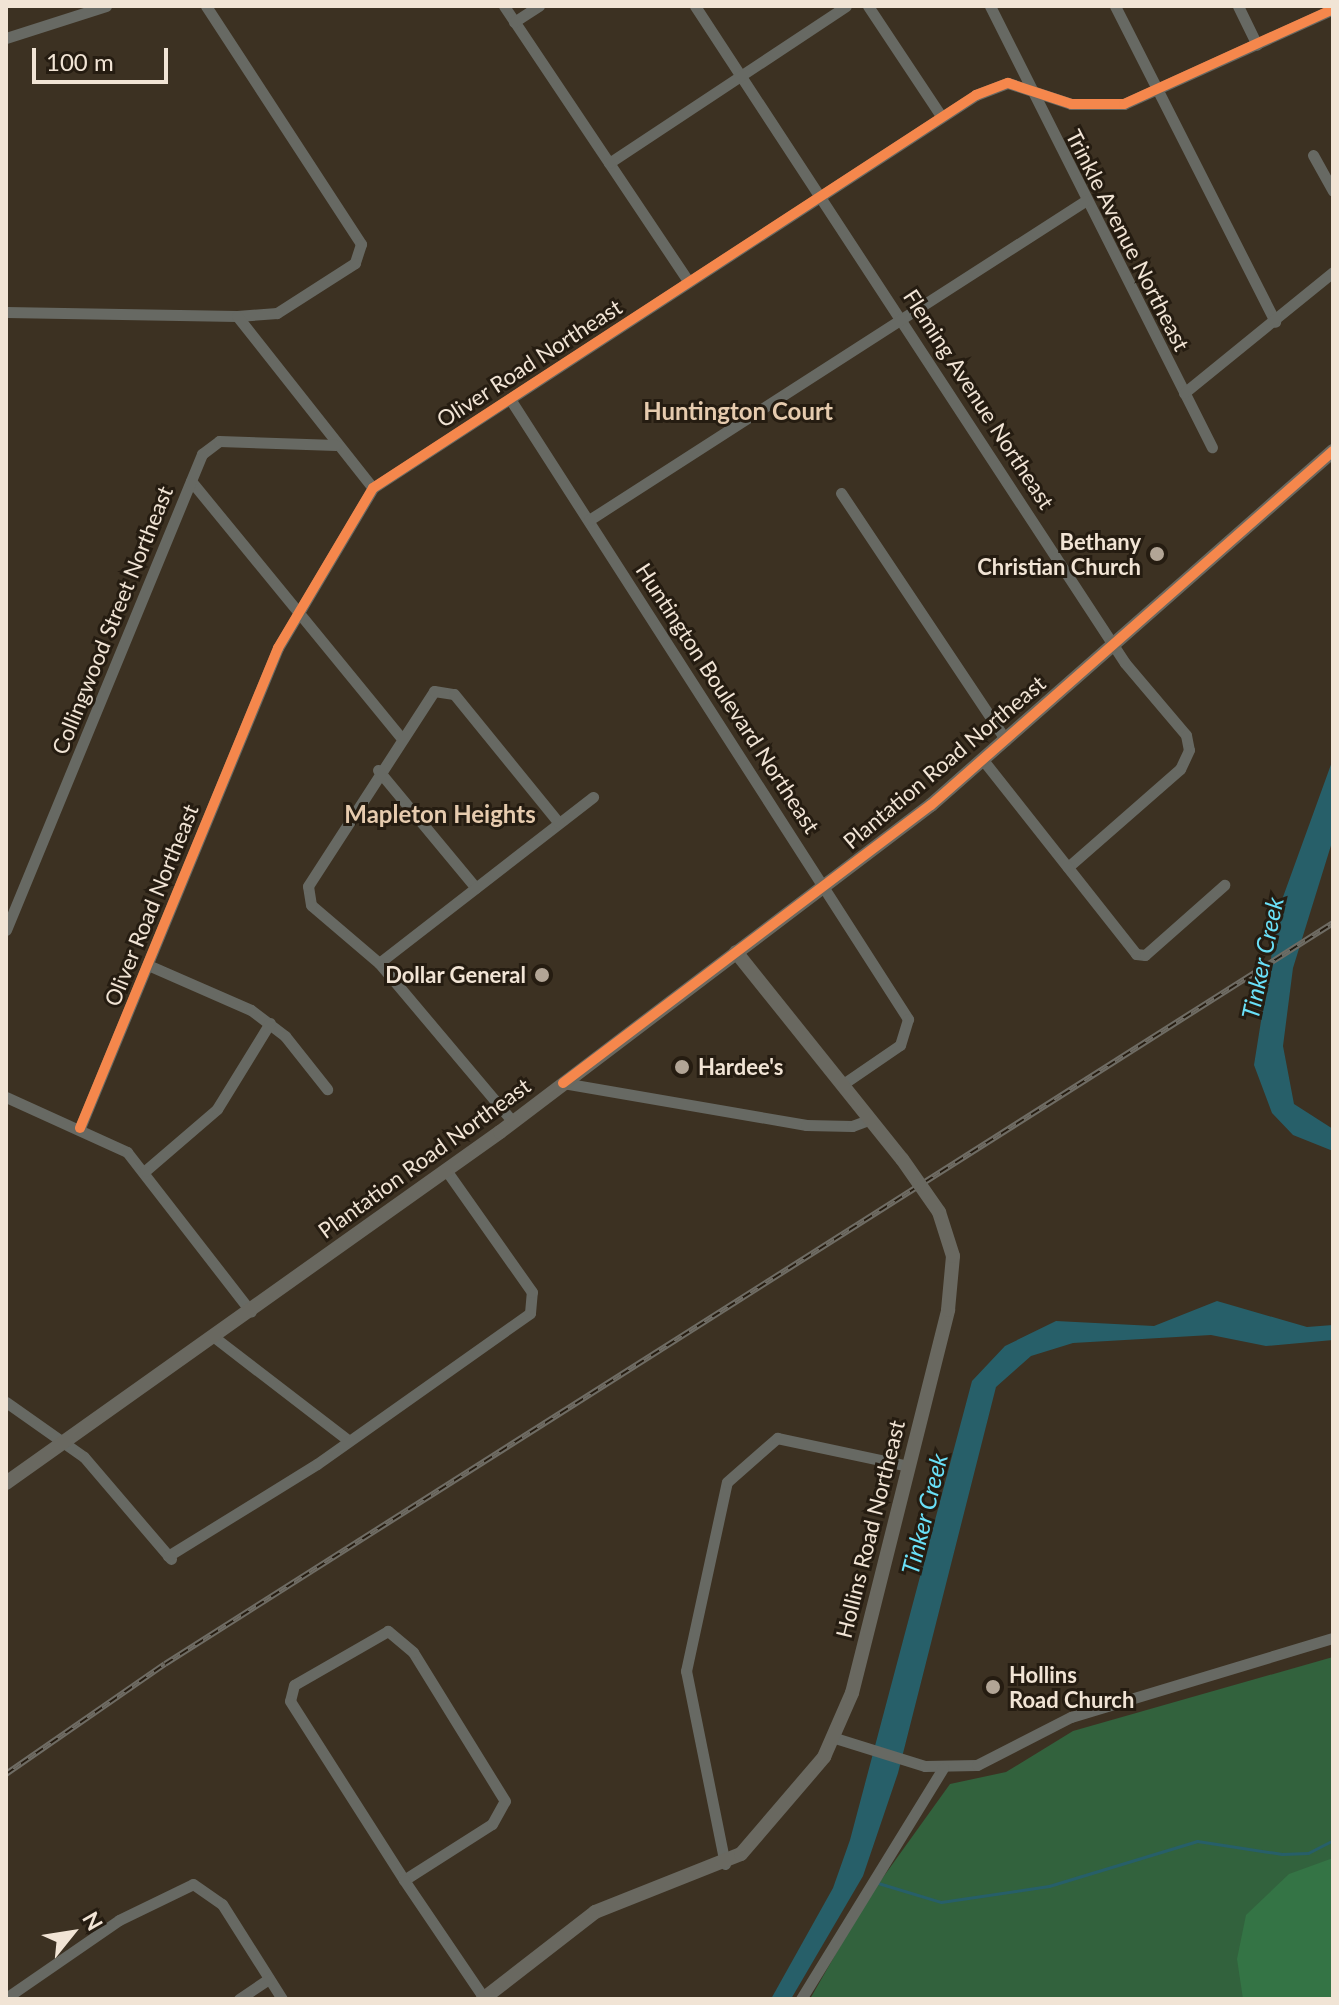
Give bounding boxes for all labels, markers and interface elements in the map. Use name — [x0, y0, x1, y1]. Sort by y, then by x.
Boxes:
scale bar — [36, 32, 172, 82]
text: 100 m — [46, 47, 114, 76]
street label: Trinkle Avenue Northeast — [1061, 125, 1195, 355]
street label: Fleming Avenue Northeast — [898, 284, 1060, 514]
street label: Oliver Road Northeast — [431, 293, 627, 433]
district label: Huntington Court — [643, 397, 833, 425]
street label: Collingwood Street Northeast — [46, 482, 178, 758]
place label: Bethany Christian Church — [977, 528, 1141, 580]
marker: Bethany Christian Church — [1148, 545, 1166, 563]
street label: Huntington Boulevard Northeast — [631, 558, 825, 838]
street label: Plantation Road Northeast — [838, 670, 1050, 854]
street label: Oliver Road Northeast — [98, 800, 204, 1010]
district label: Mapleton Heights — [344, 800, 536, 828]
water label: Tinker Creek — [1235, 894, 1289, 1022]
place label: Dollar General — [385, 962, 526, 988]
marker: Dollar General — [533, 966, 551, 984]
place label: Hardee's — [698, 1054, 783, 1080]
marker: Hardee's — [673, 1058, 691, 1076]
street label: Plantation Road Northeast — [313, 1072, 535, 1244]
street label: Hollins Road Northeast — [830, 1417, 910, 1641]
water label: Tinker Creek — [895, 1450, 953, 1578]
place label: Hollins Road Church — [1009, 1661, 1134, 1712]
marker: Hollins Road Church — [984, 1678, 1002, 1696]
north arrow — [32, 1893, 112, 1973]
text: N — [77, 1907, 109, 1935]

